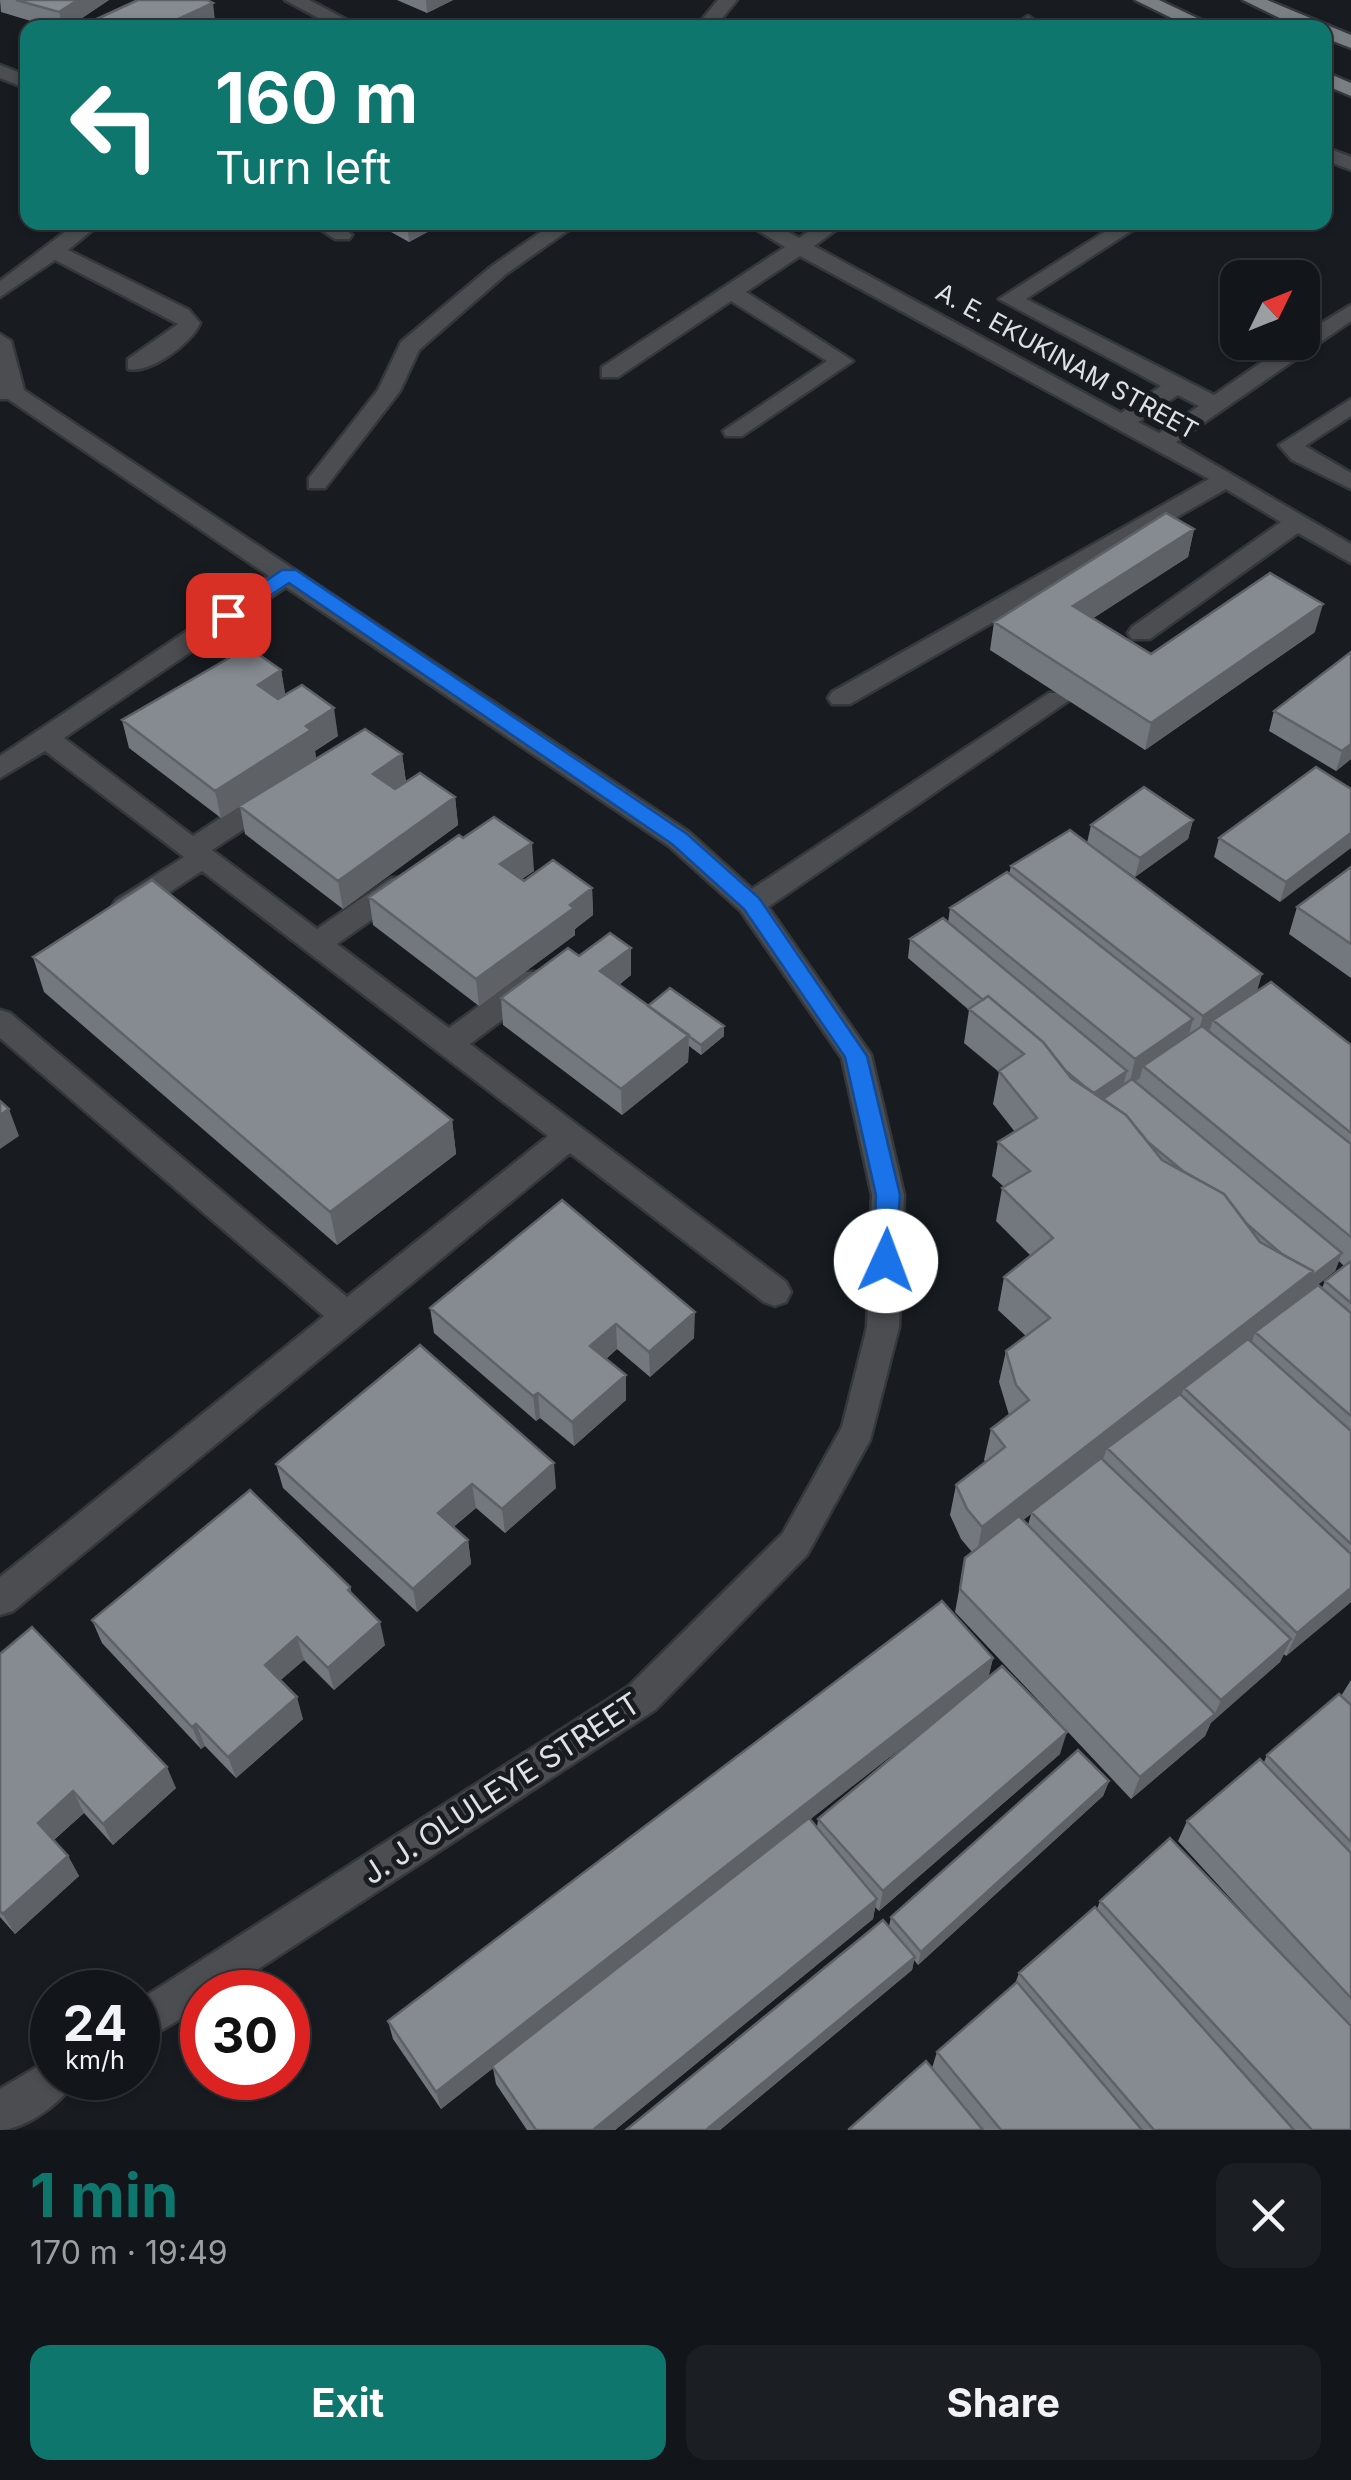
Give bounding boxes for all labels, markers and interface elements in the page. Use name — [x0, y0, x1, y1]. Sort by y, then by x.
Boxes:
text: 160 m — [215, 55, 418, 140]
icon: left — [50, 60, 180, 190]
text: Turn left — [215, 140, 391, 195]
north arrow — [1220, 260, 1320, 360]
map controls — [1220, 260, 1320, 360]
street label: A. E. EKUKINAM STREET — [931, 276, 1203, 446]
pin — [186, 573, 271, 658]
icon: arrive — [201, 588, 256, 643]
position arrow — [834, 1209, 938, 1313]
street label: J. J. OLULEYE STREET — [355, 1685, 647, 1891]
speed limit sign: 30 — [180, 1970, 310, 2100]
text: 24 — [63, 1993, 127, 2053]
text: km/h — [65, 2045, 125, 2075]
text: 1 min — [30, 2159, 178, 2231]
button: close — [1216, 2163, 1321, 2268]
text: 170 m · 19:49 — [30, 2233, 228, 2272]
button: Exit — [30, 2345, 666, 2460]
button: Share — [686, 2345, 1321, 2460]

